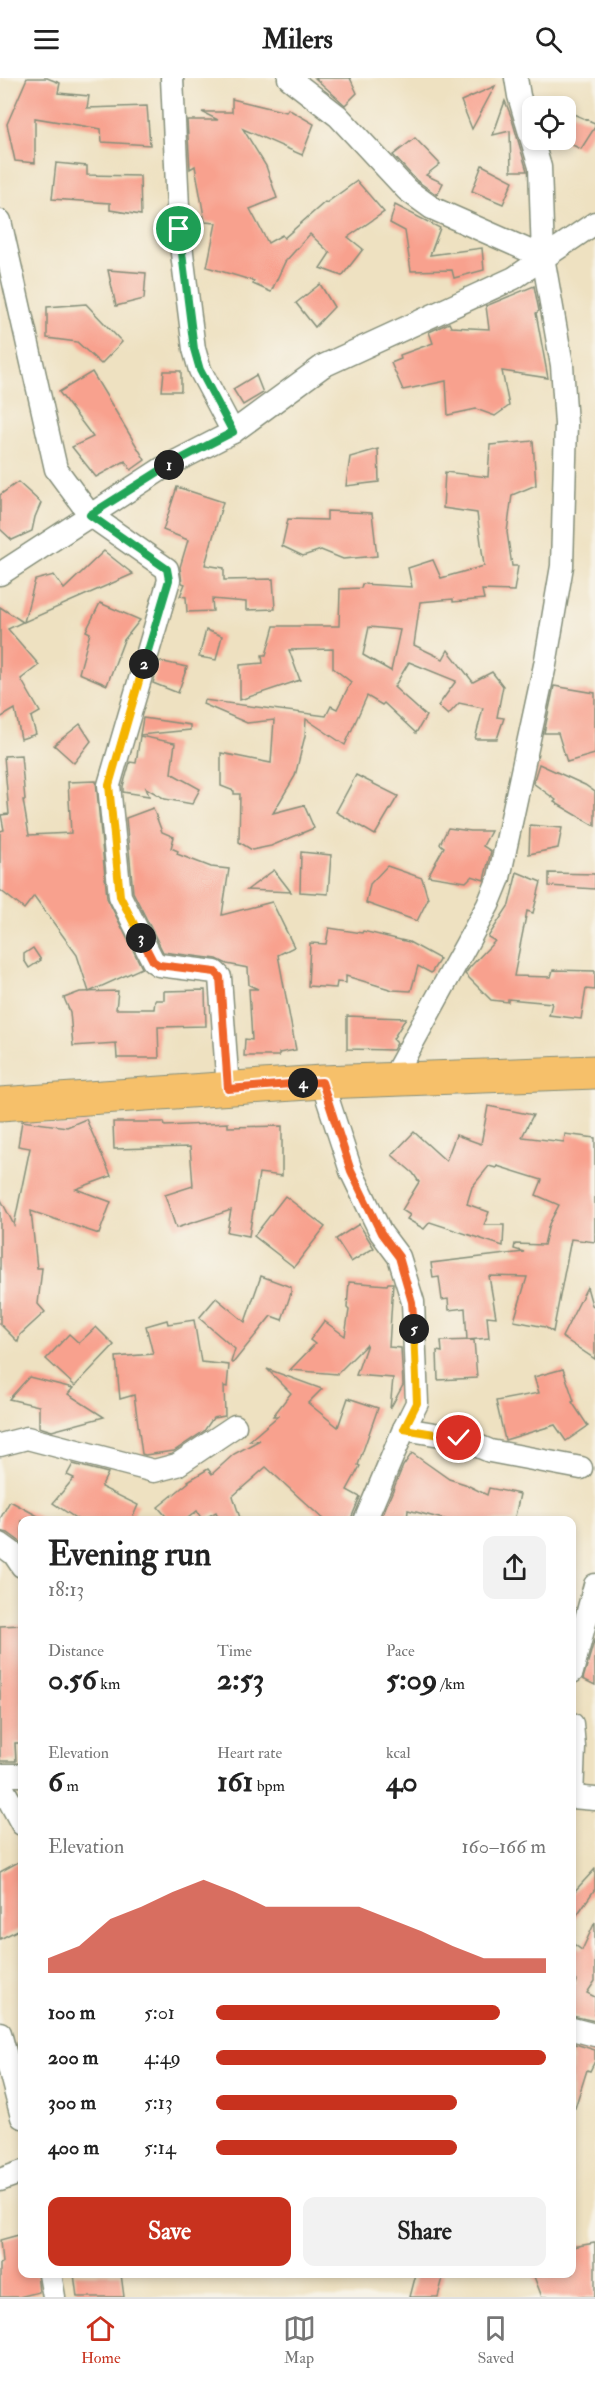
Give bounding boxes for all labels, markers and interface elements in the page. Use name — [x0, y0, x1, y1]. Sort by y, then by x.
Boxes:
icon: menu — [30, 23, 63, 56]
text: Milers — [262, 23, 333, 56]
icon: search — [532, 23, 565, 56]
map controls — [522, 96, 576, 150]
button: locate — [522, 96, 576, 150]
pin — [153, 203, 204, 254]
icon: arrive — [162, 212, 195, 245]
pin: 1 — [154, 450, 184, 480]
text: 1 — [166, 455, 172, 475]
pin: 2 — [129, 649, 159, 679]
text: 2 — [140, 654, 148, 674]
pin: 3 — [126, 923, 156, 953]
text: 3 — [138, 928, 144, 948]
pin: 4 — [288, 1068, 318, 1098]
text: 4 — [299, 1073, 307, 1093]
pin: 5 — [399, 1314, 429, 1344]
text: 5 — [410, 1319, 418, 1339]
pin — [433, 1412, 484, 1463]
icon: check — [442, 1421, 475, 1454]
text: Evening run — [48, 1534, 211, 1575]
button: share — [483, 1536, 546, 1599]
text: 18:13 — [48, 1577, 84, 1602]
text: Distance — [48, 1641, 104, 1661]
text: Time — [217, 1641, 252, 1661]
text: Pace — [386, 1641, 415, 1661]
text: 0.56 — [48, 1661, 97, 1698]
text: 2:53 — [217, 1661, 264, 1698]
text: 5:09 — [386, 1661, 437, 1698]
text: km — [97, 1674, 120, 1694]
text: /km — [437, 1674, 465, 1694]
text: Elevation — [48, 1743, 109, 1763]
text: Heart rate — [217, 1743, 282, 1763]
text: kcal — [386, 1743, 411, 1763]
text: 6 — [48, 1763, 63, 1800]
text: 161 — [217, 1763, 253, 1800]
text: 40 — [386, 1763, 418, 1800]
text: m — [63, 1776, 79, 1796]
text: bpm — [253, 1776, 285, 1796]
text: Elevation — [48, 1834, 124, 1859]
text: 160–166 m — [462, 1834, 546, 1859]
text: 100 m — [48, 2000, 95, 2025]
text: 5:01 — [144, 2000, 175, 2025]
text: 200 m — [48, 2045, 98, 2070]
text: 4:49 — [144, 2045, 181, 2070]
text: 300 m — [48, 2090, 96, 2115]
text: 5:13 — [144, 2090, 173, 2115]
text: 400 m — [48, 2135, 99, 2160]
text: 5:14 — [144, 2135, 176, 2160]
button: Save — [48, 2197, 291, 2266]
button: Share — [303, 2197, 546, 2266]
tab: Home — [81, 2312, 121, 2368]
tab: Map — [283, 2312, 316, 2368]
tab: Saved — [477, 2312, 514, 2368]

